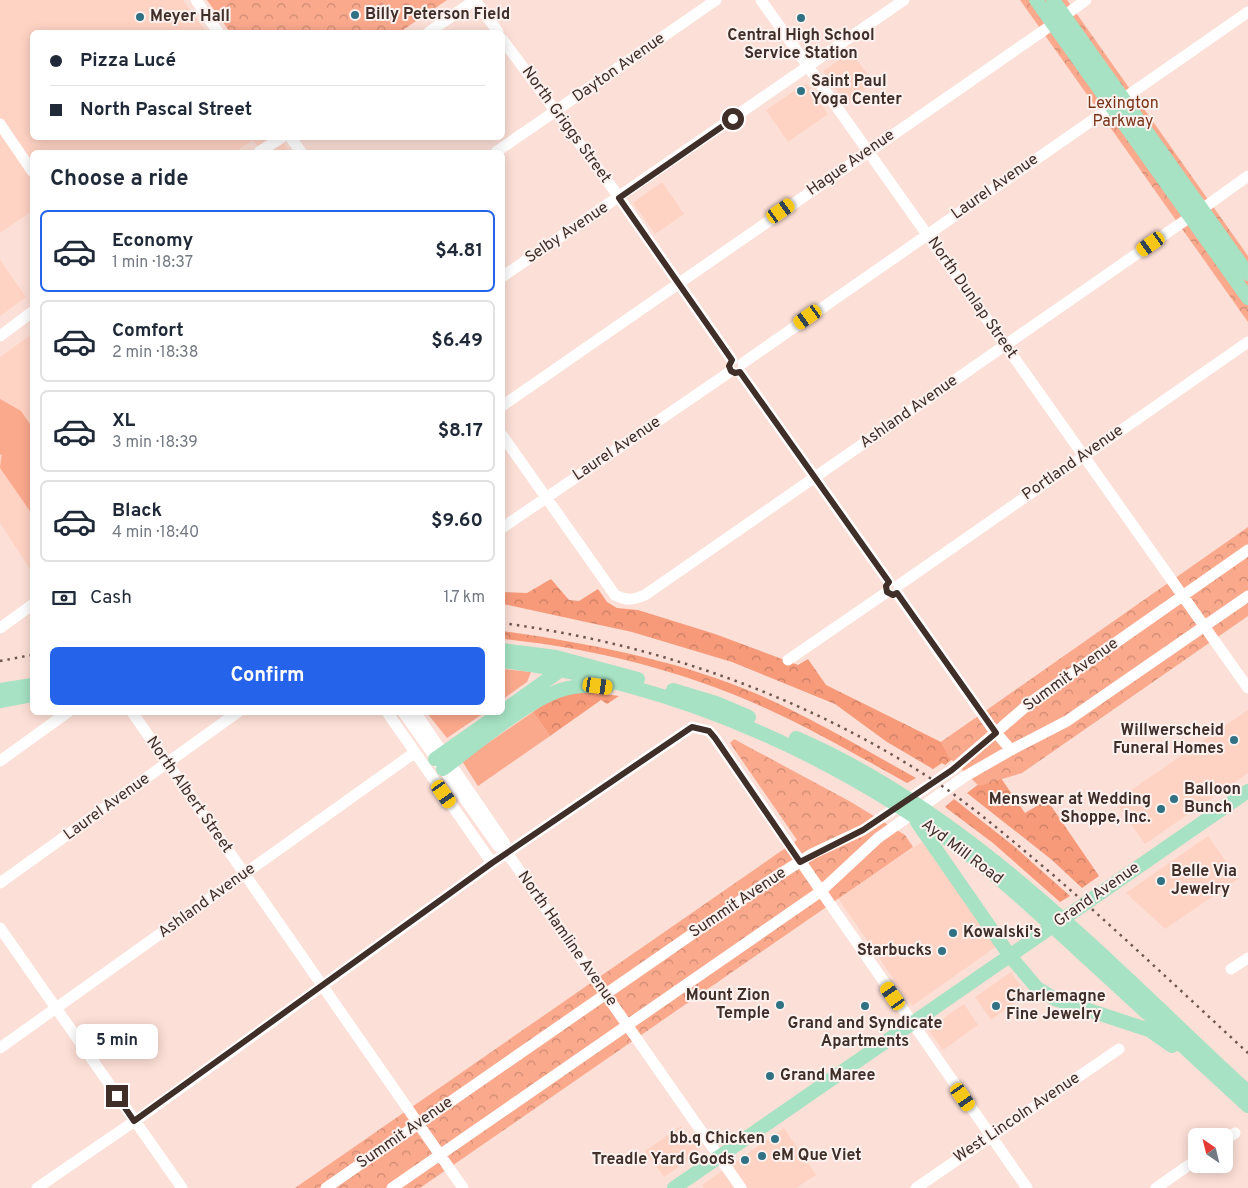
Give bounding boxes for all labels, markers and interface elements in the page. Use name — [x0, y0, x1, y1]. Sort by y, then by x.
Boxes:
place label: Billy Peterson Field — [365, 5, 510, 25]
place label: Meyer Hall — [150, 7, 230, 27]
marker: Billy Peterson Field — [349, 9, 361, 21]
marker: Meyer Hall — [134, 11, 146, 23]
marker: Central High School Service Station — [795, 12, 807, 24]
place label: Central High School Service Station — [727, 26, 875, 64]
street label: Dayton Avenue — [569, 29, 669, 107]
text: Pizza Lucé — [80, 49, 176, 73]
street label: North Griggs Street — [517, 63, 615, 187]
place label: Saint Paul Yoga Center — [811, 72, 902, 110]
marker: Saint Paul Yoga Center — [795, 85, 807, 97]
park label: Lexington Parkway — [1087, 94, 1159, 132]
text: North Pascal Street — [80, 98, 252, 122]
route start — [722, 108, 744, 130]
street label: Hague Avenue — [803, 125, 899, 201]
street label: Laurel Avenue — [948, 150, 1042, 224]
text: Choose a ride — [50, 166, 188, 193]
car — [764, 196, 797, 226]
street label: Selby Avenue — [522, 198, 612, 268]
icon: car — [52, 229, 97, 274]
text: Economy — [112, 229, 193, 253]
car — [1134, 229, 1167, 259]
street label: North Dunlap Street — [923, 233, 1021, 363]
text: $4.81 — [435, 239, 483, 263]
text: 1 min · 18:37 — [112, 253, 193, 273]
car — [791, 302, 824, 332]
icon: car — [52, 319, 97, 364]
text: Comfort — [112, 319, 184, 343]
text: $6.49 — [431, 329, 483, 353]
text: 2 min · 18:38 — [112, 343, 198, 363]
street label: Ashland Avenue — [856, 371, 962, 453]
icon: car — [52, 409, 97, 454]
text: XL — [112, 409, 135, 433]
street label: Laurel Avenue — [569, 412, 665, 486]
text: $8.17 — [438, 419, 483, 443]
street label: Portland Avenue — [1019, 421, 1127, 505]
text: 3 min · 18:39 — [112, 433, 198, 453]
icon: car — [52, 499, 97, 544]
text: Black — [112, 499, 162, 523]
text: $9.60 — [431, 509, 483, 533]
text: 4 min · 18:40 — [112, 523, 199, 543]
icon: cash — [50, 584, 78, 612]
text: Cash — [90, 586, 132, 610]
text: 1.7 km — [443, 588, 485, 608]
street label: Summit Avenue — [1020, 634, 1122, 716]
button: Confirm — [50, 647, 485, 705]
car — [582, 676, 613, 696]
place label: Willwerscheid Funeral Homes — [1113, 721, 1224, 759]
street label: North Albert Street — [141, 733, 237, 857]
marker: Willwerscheid Funeral Homes — [1228, 734, 1240, 746]
street label: Laurel Avenue — [60, 769, 154, 845]
car — [429, 777, 458, 811]
place label: Balloon Bunch — [1184, 780, 1241, 818]
place label: Menswear at Wedding Shoppe, Inc. — [989, 790, 1151, 828]
marker: Balloon Bunch — [1168, 793, 1180, 805]
marker: Menswear at Wedding Shoppe, Inc. — [1155, 803, 1167, 815]
street label: Ayd Mill Road — [917, 815, 1007, 889]
street label: Grand Avenue — [1050, 858, 1144, 932]
street label: Ashland Avenue — [155, 859, 259, 943]
place label: Belle Via Jewelry — [1171, 862, 1237, 900]
street label: Summit Avenue — [686, 863, 790, 943]
street label: North Hamline Avenue — [513, 867, 621, 1011]
marker: Belle Via Jewelry — [1155, 875, 1167, 887]
place label: Kowalski's — [963, 923, 1041, 943]
marker: Kowalski's — [947, 927, 959, 939]
place label: Starbucks — [857, 941, 932, 961]
marker: Starbucks — [936, 945, 948, 957]
car — [878, 979, 907, 1013]
place label: Mount Zion Temple — [686, 986, 770, 1024]
place label: Charlemagne Fine Jewelry — [1006, 987, 1106, 1025]
marker: Mount Zion Temple — [774, 999, 786, 1011]
marker: Grand and Syndicate Apartments — [859, 1000, 871, 1012]
marker: Charlemagne Fine Jewelry — [990, 1000, 1002, 1012]
place label: Grand and Syndicate Apartments — [788, 1014, 943, 1052]
callout: 5 min — [76, 1024, 158, 1058]
text: 5 min — [96, 1031, 138, 1051]
place label: Grand Maree — [780, 1066, 876, 1086]
street label: West Lincoln Avenue — [950, 1068, 1084, 1168]
marker: Grand Maree — [764, 1070, 776, 1082]
car — [948, 1080, 977, 1114]
route end — [106, 1085, 128, 1107]
street label: Summit Avenue — [353, 1092, 457, 1174]
north arrow — [1188, 1128, 1232, 1172]
map controls — [1188, 1128, 1233, 1173]
place label: bb.q Chicken — [670, 1129, 765, 1149]
marker: bb.q Chicken — [769, 1133, 781, 1145]
place label: eM Que Viet — [772, 1146, 862, 1166]
place label: Treadle Yard Goods — [592, 1150, 735, 1170]
marker: eM Que Viet — [756, 1150, 768, 1162]
marker: Treadle Yard Goods — [739, 1154, 751, 1166]

